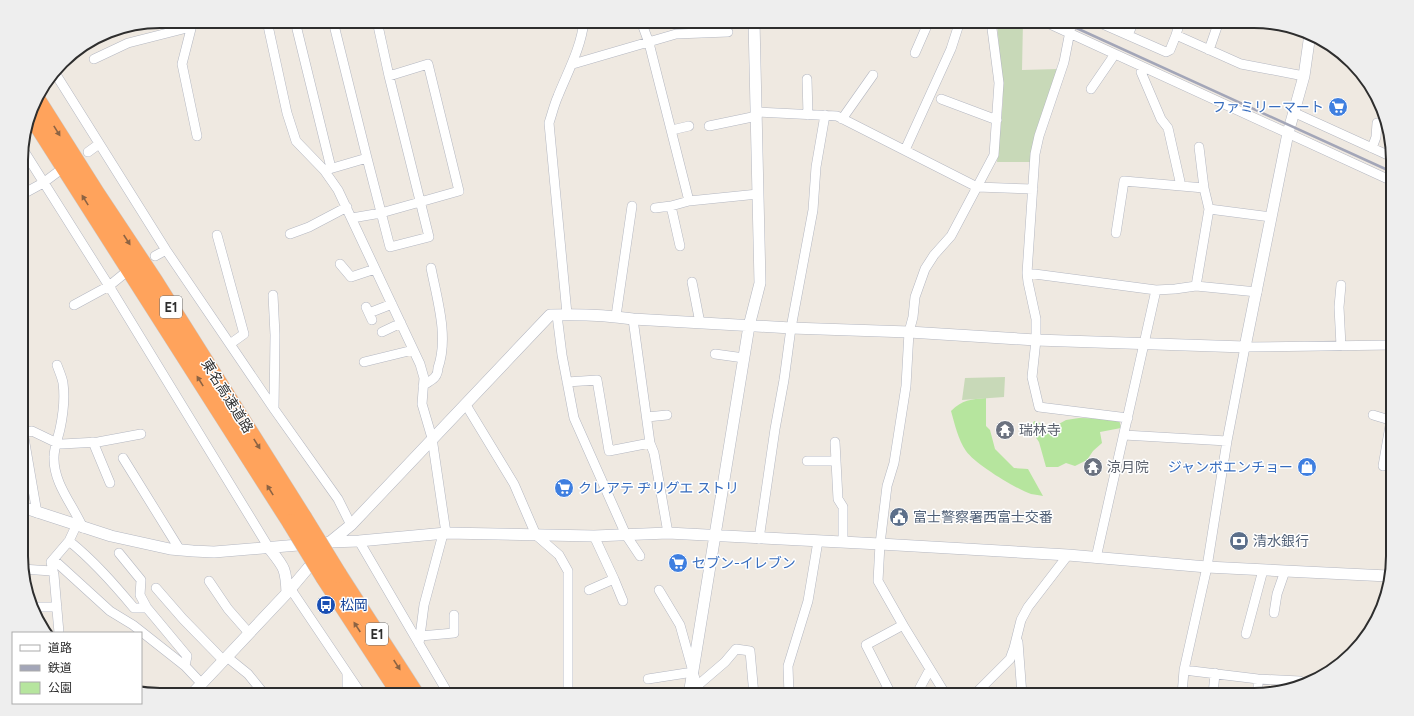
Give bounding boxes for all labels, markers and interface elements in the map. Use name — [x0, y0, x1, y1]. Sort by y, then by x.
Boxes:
supermarket icon: ファミリーマート — [1327, 96, 1349, 118]
place label: ファミリーマート — [1212, 99, 1324, 116]
one-way arrow — [53, 125, 61, 136]
one-way arrow — [81, 195, 89, 205]
one-way arrow — [124, 234, 131, 246]
road number: E1 — [160, 296, 182, 318]
street label: 東名高速道路 — [198, 356, 256, 436]
one-way arrow — [196, 376, 204, 386]
temple icon: 瑞林寺 — [994, 419, 1016, 441]
place label: 瑞林寺 — [1019, 422, 1061, 439]
one-way arrow — [254, 438, 261, 450]
temple icon: 涼月院 — [1082, 456, 1104, 478]
shop icon: ジャンボエンチョー — [1296, 456, 1318, 478]
place label: 涼月院 — [1107, 459, 1149, 476]
place label: ジャンボエンチョー — [1168, 459, 1293, 476]
supermarket icon: クレアテ ヂリグエ ストリ — [553, 477, 575, 499]
place label: クレアテ ヂリグエ ストリ — [578, 480, 739, 497]
one-way arrow — [266, 485, 274, 495]
public building icon: 富士警察署西富士交番 — [888, 506, 910, 528]
place label: 富士警察署西富士交番 — [913, 509, 1053, 526]
bank icon: 清水銀行 — [1228, 530, 1250, 552]
place label: 清水銀行 — [1253, 533, 1309, 550]
supermarket icon: セブン-イレブン — [667, 552, 689, 574]
place label: セブン-イレブン — [692, 555, 796, 572]
bus stop icon: 松岡 — [315, 594, 337, 616]
place label: 松岡 — [340, 597, 368, 614]
one-way arrow — [353, 622, 361, 632]
road number: E1 — [366, 623, 388, 645]
legend — [12, 632, 142, 704]
text: 道路 — [48, 641, 72, 655]
one-way arrow — [393, 660, 401, 670]
text: 鉄道 — [48, 661, 72, 675]
text: 公園 — [48, 681, 72, 695]

